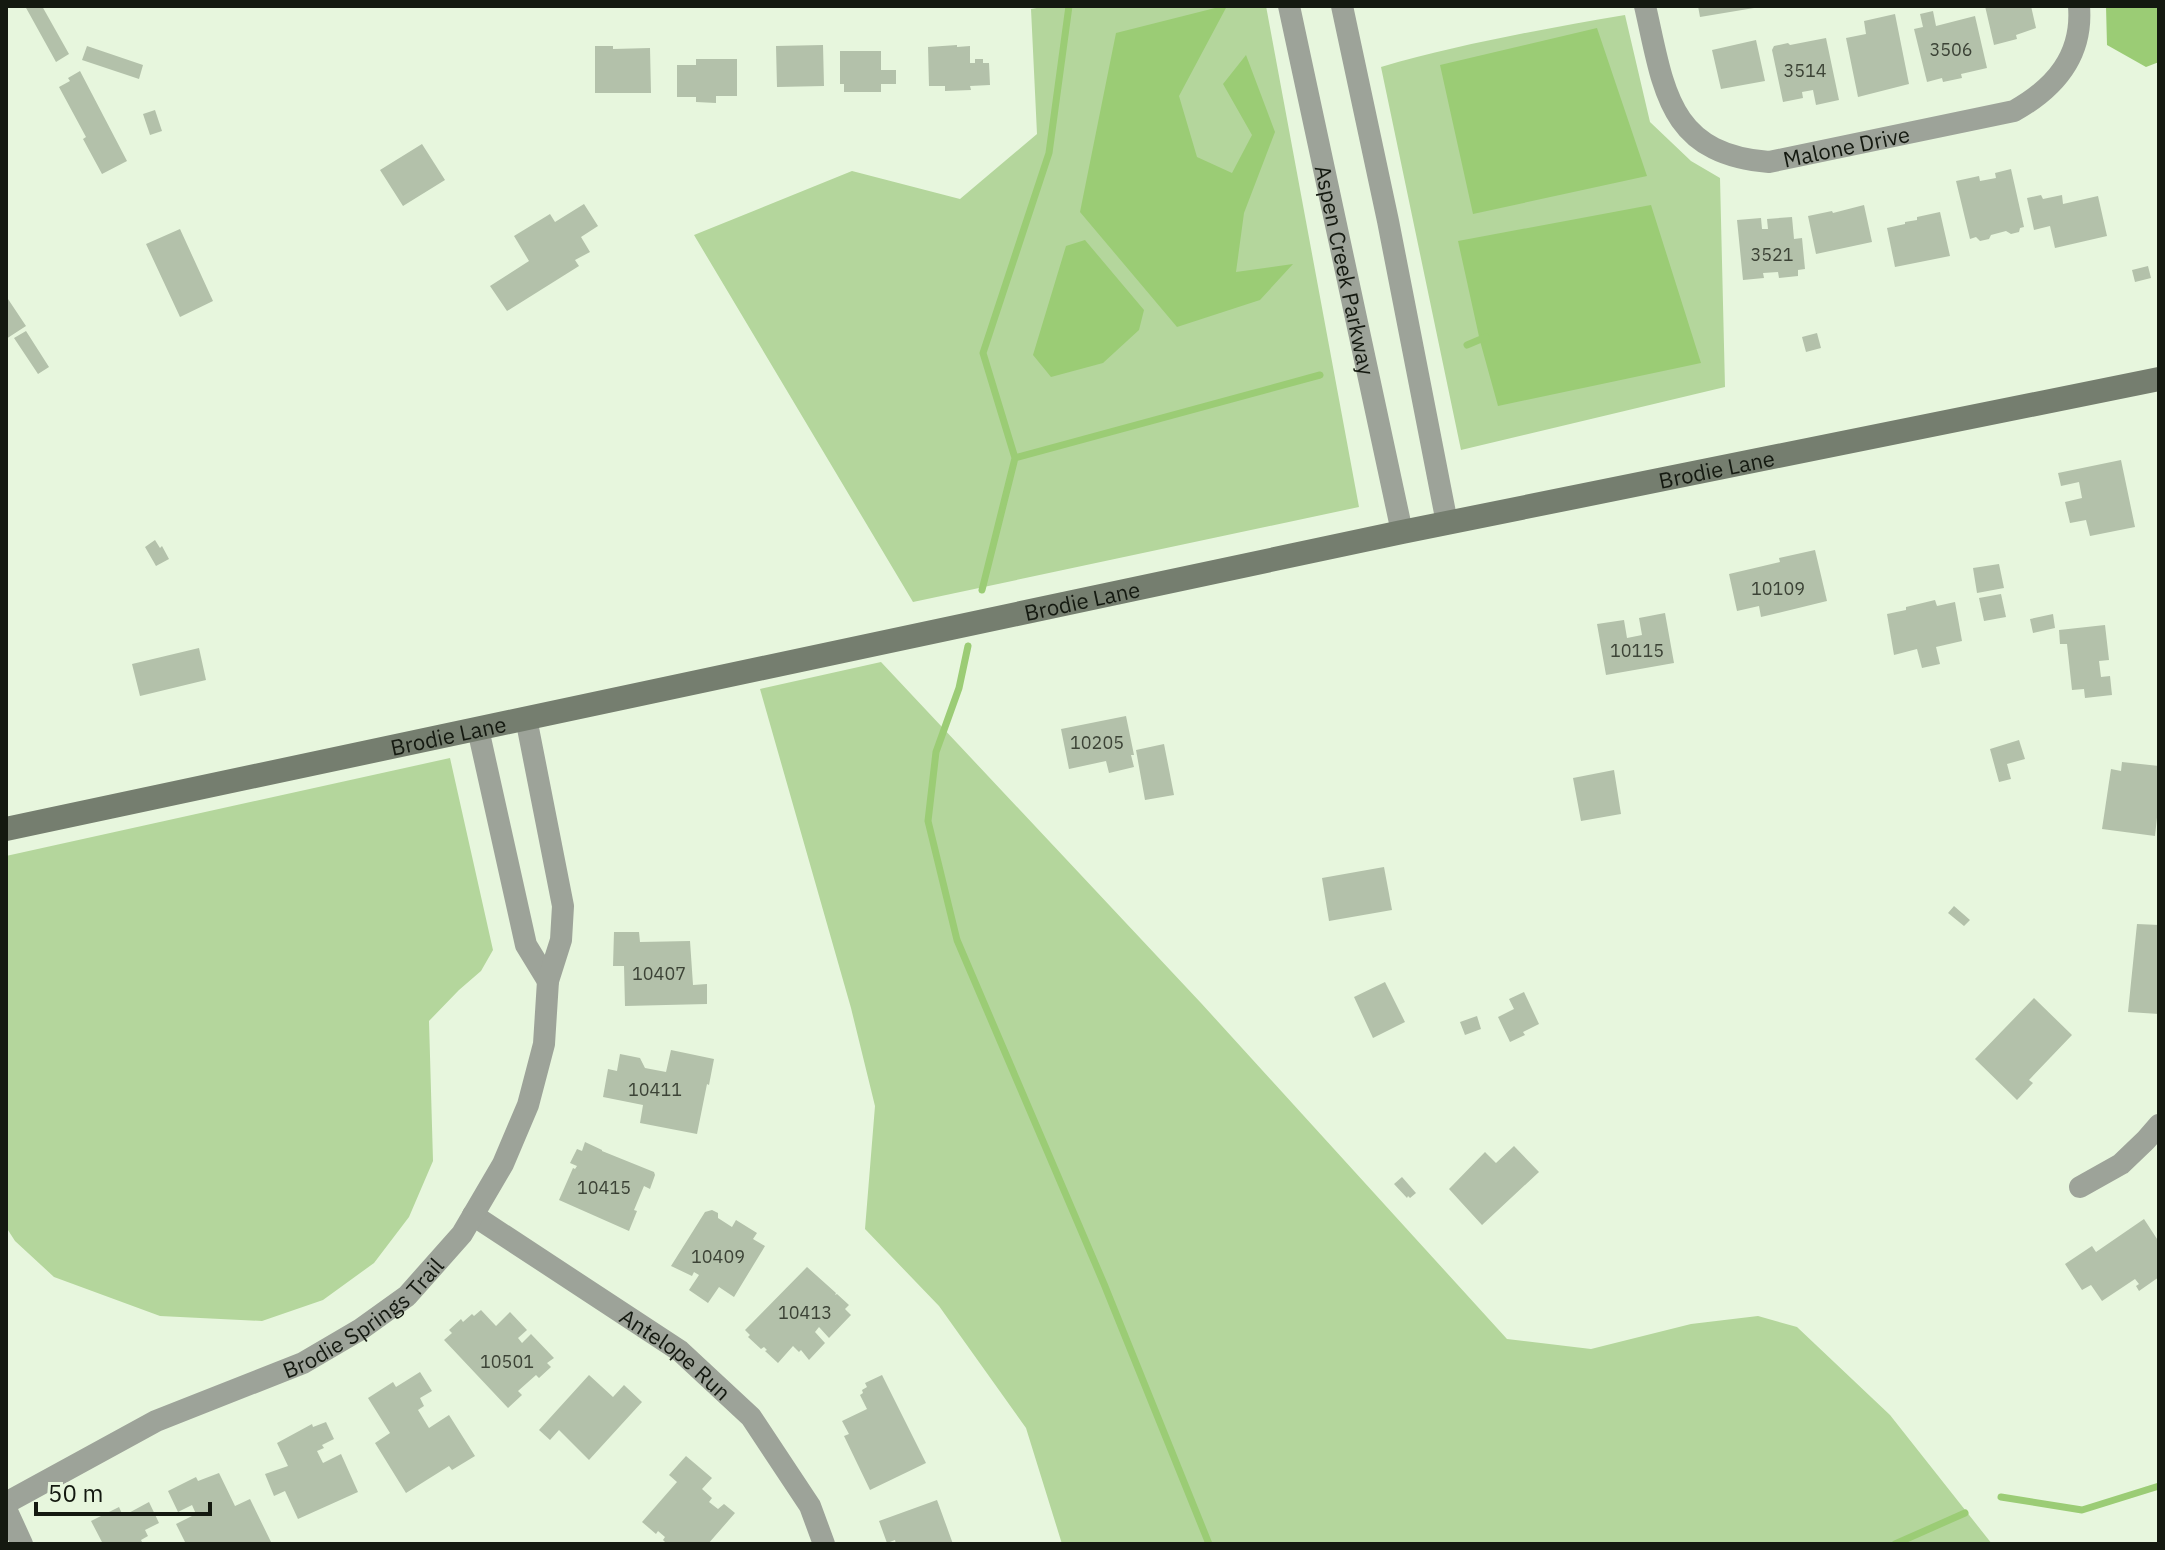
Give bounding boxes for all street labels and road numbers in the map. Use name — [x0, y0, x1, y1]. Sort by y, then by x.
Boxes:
street label: Malone Drive — [1780, 119, 1912, 173]
street label: Aspen Creek Parkway — [1309, 162, 1382, 378]
street label: Brodie Lane — [1656, 443, 1777, 494]
street label: Brodie Lane — [1021, 574, 1142, 627]
street label: Brodie Lane — [388, 709, 509, 761]
street label: Brodie Springs Trail — [278, 1251, 449, 1384]
street label: Antelope Run — [615, 1301, 738, 1406]

